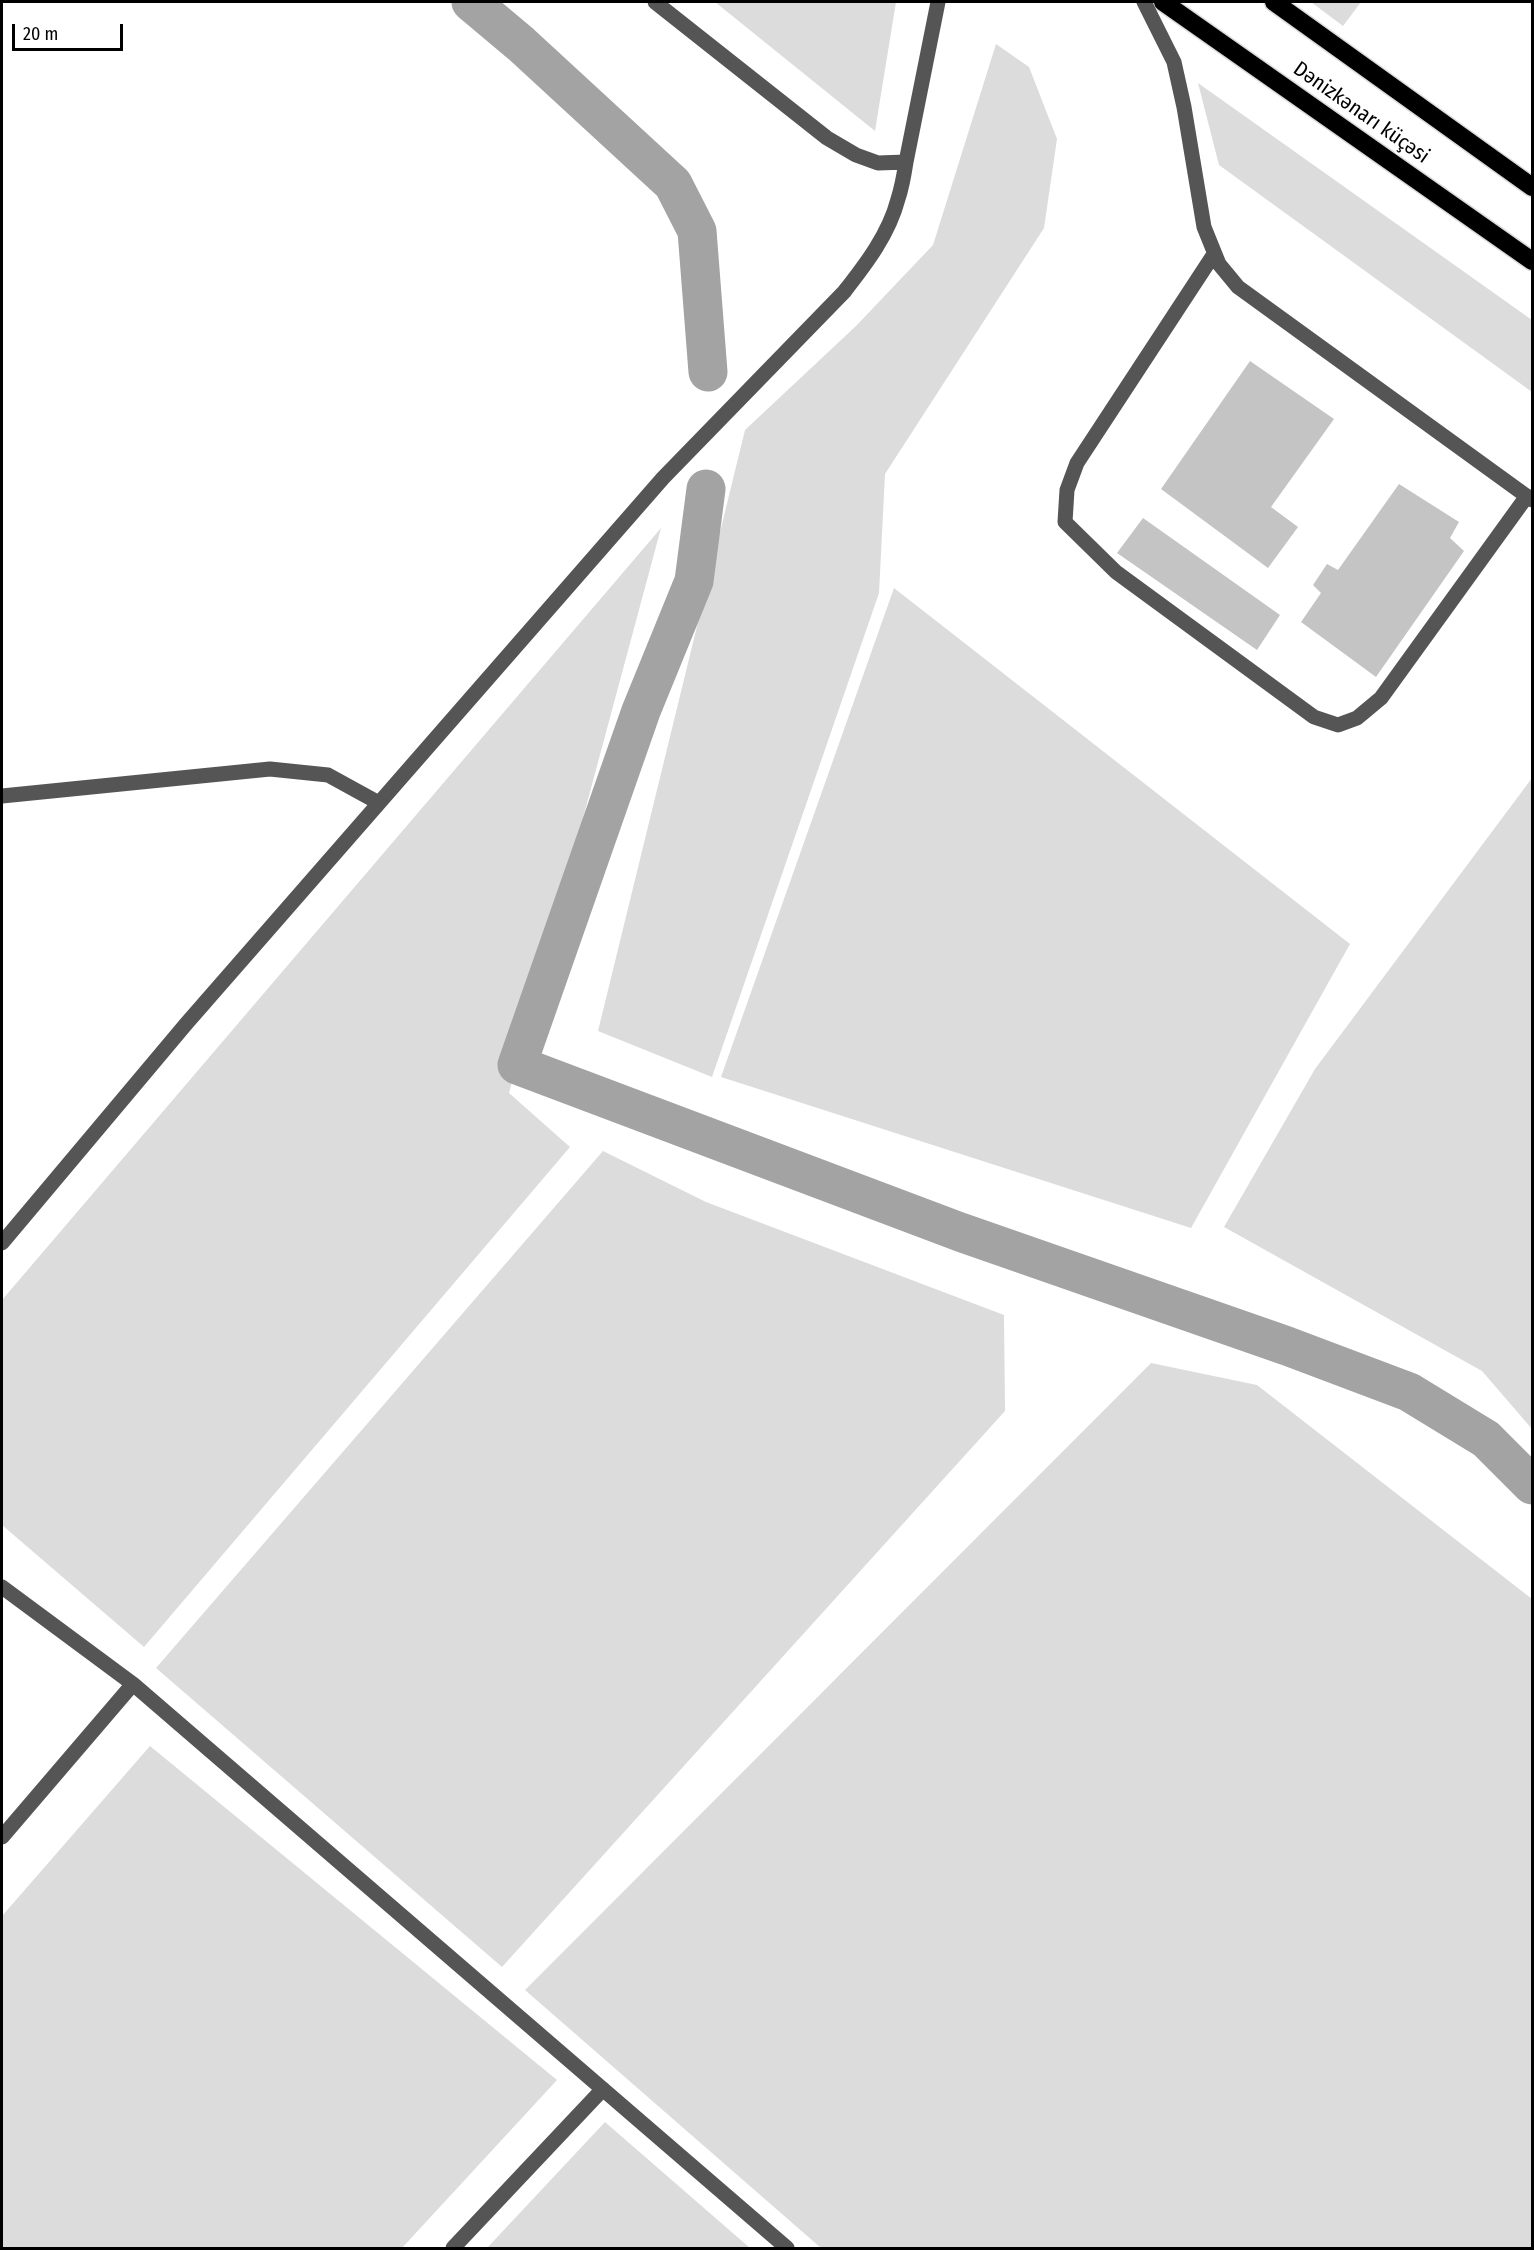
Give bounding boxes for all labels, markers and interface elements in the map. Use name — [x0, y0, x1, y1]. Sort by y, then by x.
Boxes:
scale bar — [15, 12, 126, 50]
text: 20 m — [23, 23, 58, 45]
street label: Dənizkənarı küçəsi — [1288, 57, 1434, 169]

